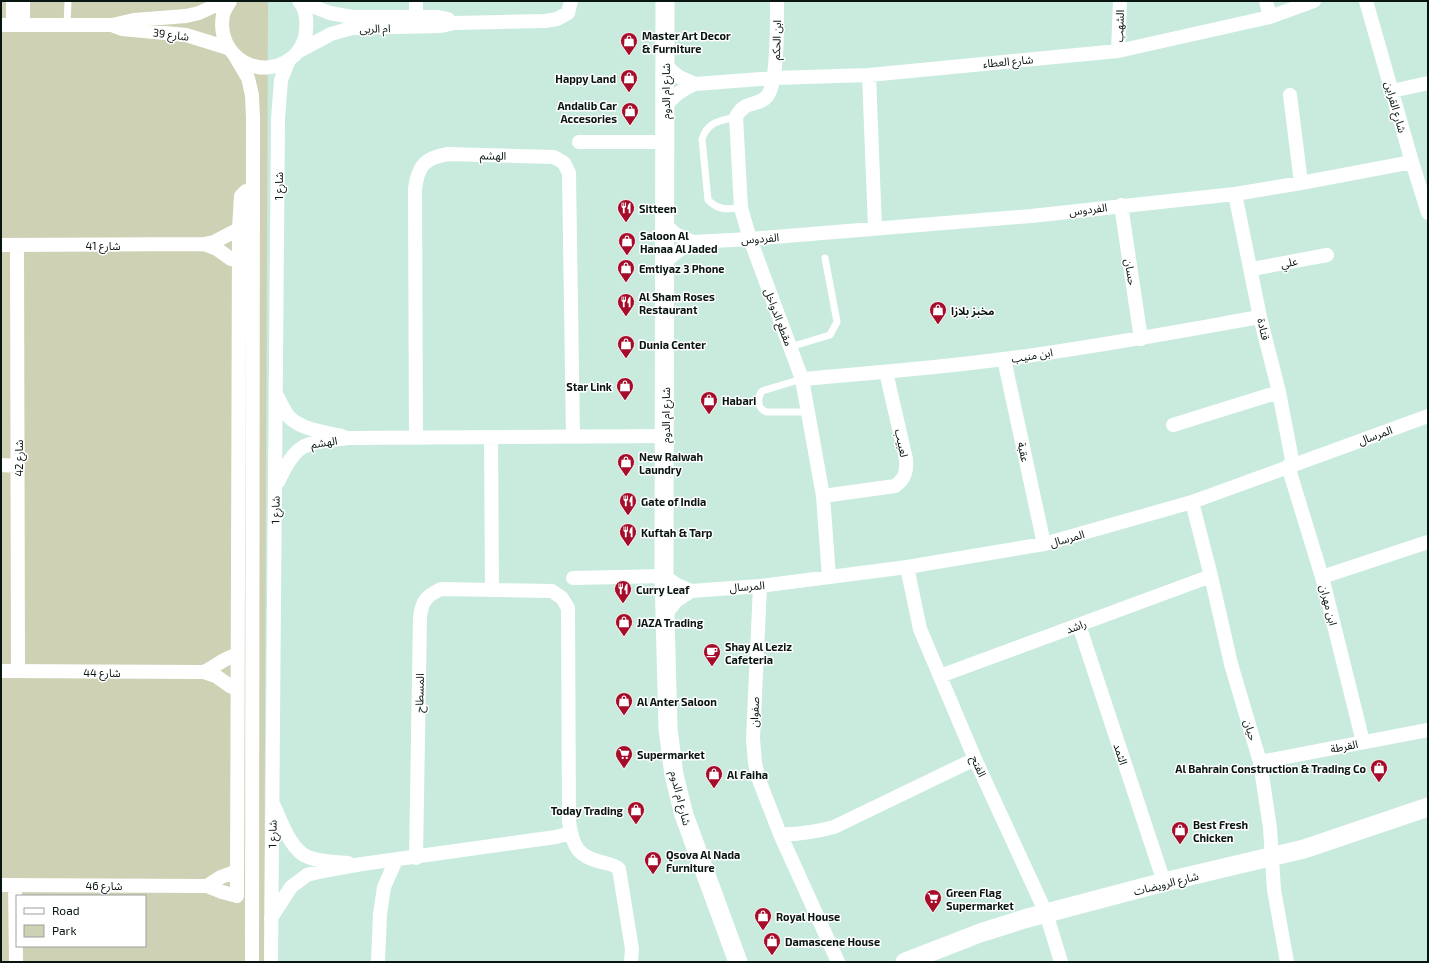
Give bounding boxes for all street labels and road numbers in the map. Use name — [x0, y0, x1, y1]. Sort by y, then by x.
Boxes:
street label: الشهب — [1112, 10, 1127, 42]
street label: ابن الحكم — [769, 20, 786, 60]
street label: ام الربى — [359, 21, 391, 37]
street label: شارع 39 — [152, 25, 190, 45]
street label: شارع العطاء — [982, 52, 1034, 72]
street label: شارع ام الدوم — [659, 63, 674, 119]
street label: شارع القراين — [1381, 80, 1410, 135]
street label: الهشم — [480, 148, 506, 165]
street label: شارع 1 — [272, 171, 287, 200]
street label: الفردوس — [1068, 200, 1108, 219]
street label: الفردوس — [740, 230, 780, 247]
street label: شارع 41 — [85, 239, 121, 254]
street label: علي — [1279, 254, 1300, 273]
street label: حسان — [1122, 258, 1140, 287]
street label: مقطع الدواخل — [760, 286, 796, 349]
street label: قتادة — [1255, 317, 1273, 341]
street label: ابن منيب — [1010, 345, 1054, 366]
street label: شارع ام الدوم — [659, 387, 674, 443]
street label: المرسال — [1356, 423, 1394, 448]
street label: لعبيب — [891, 428, 911, 459]
street label: الهشم — [310, 433, 339, 453]
street label: شارع 42 — [12, 439, 27, 476]
street label: عقبة — [1015, 441, 1033, 464]
street label: شارع 1 — [268, 495, 284, 524]
street label: المرسال — [1048, 527, 1086, 550]
street label: المرسال — [729, 578, 765, 595]
street label: ابن مهران — [1317, 583, 1340, 627]
street label: راشد — [1064, 616, 1088, 637]
street label: شارع 44 — [83, 666, 121, 681]
street label: المسطاح — [412, 673, 428, 713]
street label: صفوان — [747, 696, 762, 728]
street label: حيان — [1241, 718, 1260, 743]
street label: القرطة — [1329, 737, 1359, 756]
street label: الثمد — [1111, 742, 1131, 766]
street label: الفتح — [967, 753, 989, 780]
street label: شارع ام الدوم — [666, 769, 694, 828]
street label: شارع 1 — [265, 819, 281, 848]
street label: شارع الرويضات — [1132, 869, 1201, 899]
street label: شارع 46 — [86, 879, 123, 894]

